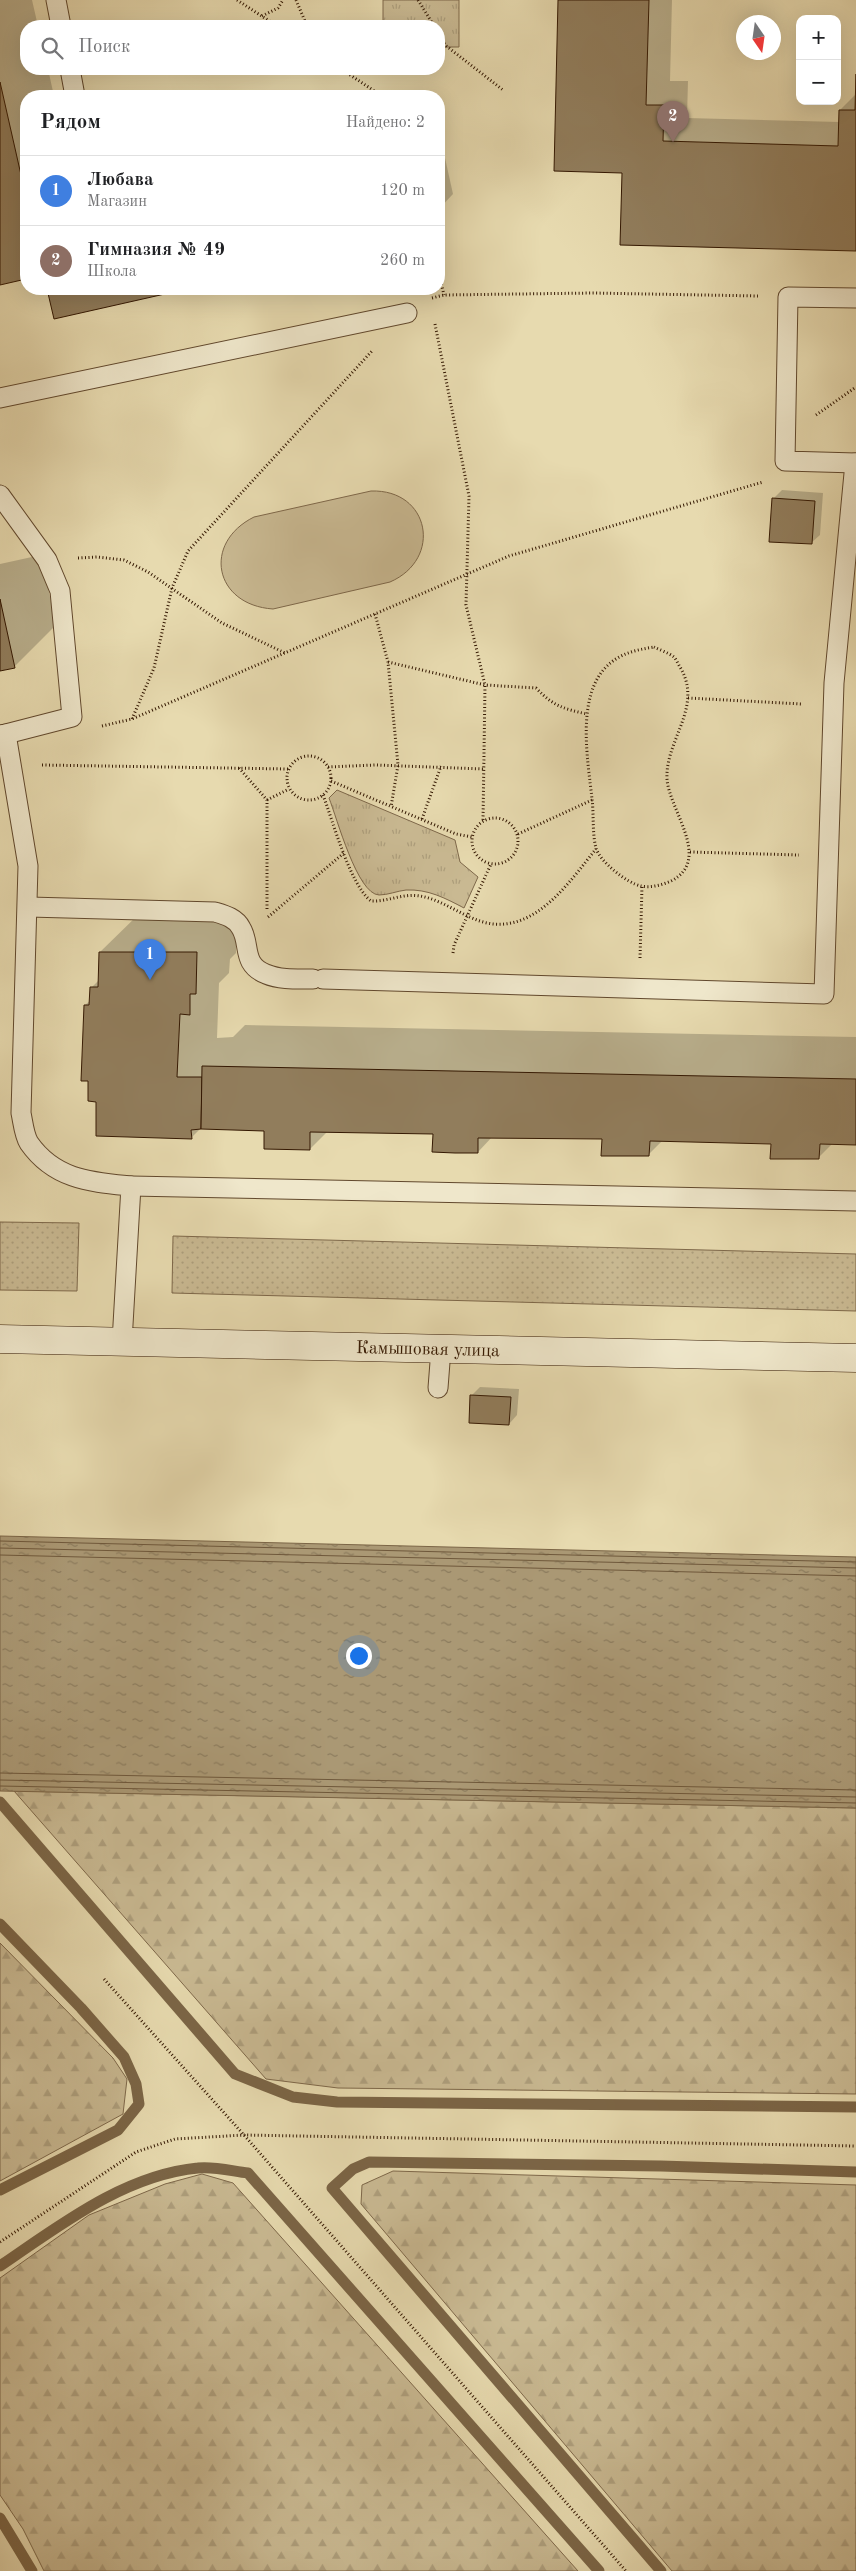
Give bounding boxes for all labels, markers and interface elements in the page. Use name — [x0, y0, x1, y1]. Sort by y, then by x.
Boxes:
north arrow — [736, 15, 781, 60]
map controls — [796, 15, 841, 105]
button: + — [796, 15, 841, 60]
search box — [20, 20, 445, 75]
icon: search — [38, 34, 66, 62]
text: Поиск — [78, 38, 130, 57]
button: − — [796, 60, 841, 105]
pin: 2 — [657, 101, 689, 142]
text: Рядом — [40, 112, 101, 133]
text: Найдено: 2 — [346, 115, 425, 131]
text: Любава — [87, 171, 154, 190]
text: 1 — [51, 183, 61, 199]
text: 120 m — [380, 183, 425, 199]
text: Магазин — [87, 194, 147, 210]
text: Гимназия № 49 — [87, 241, 225, 260]
text: 2 — [51, 253, 61, 269]
text: 260 m — [380, 253, 425, 269]
text: Школа — [87, 264, 137, 280]
pin: 1 — [134, 939, 166, 980]
street label: Камышовая улица — [356, 1339, 500, 1360]
your location — [346, 1643, 372, 1669]

